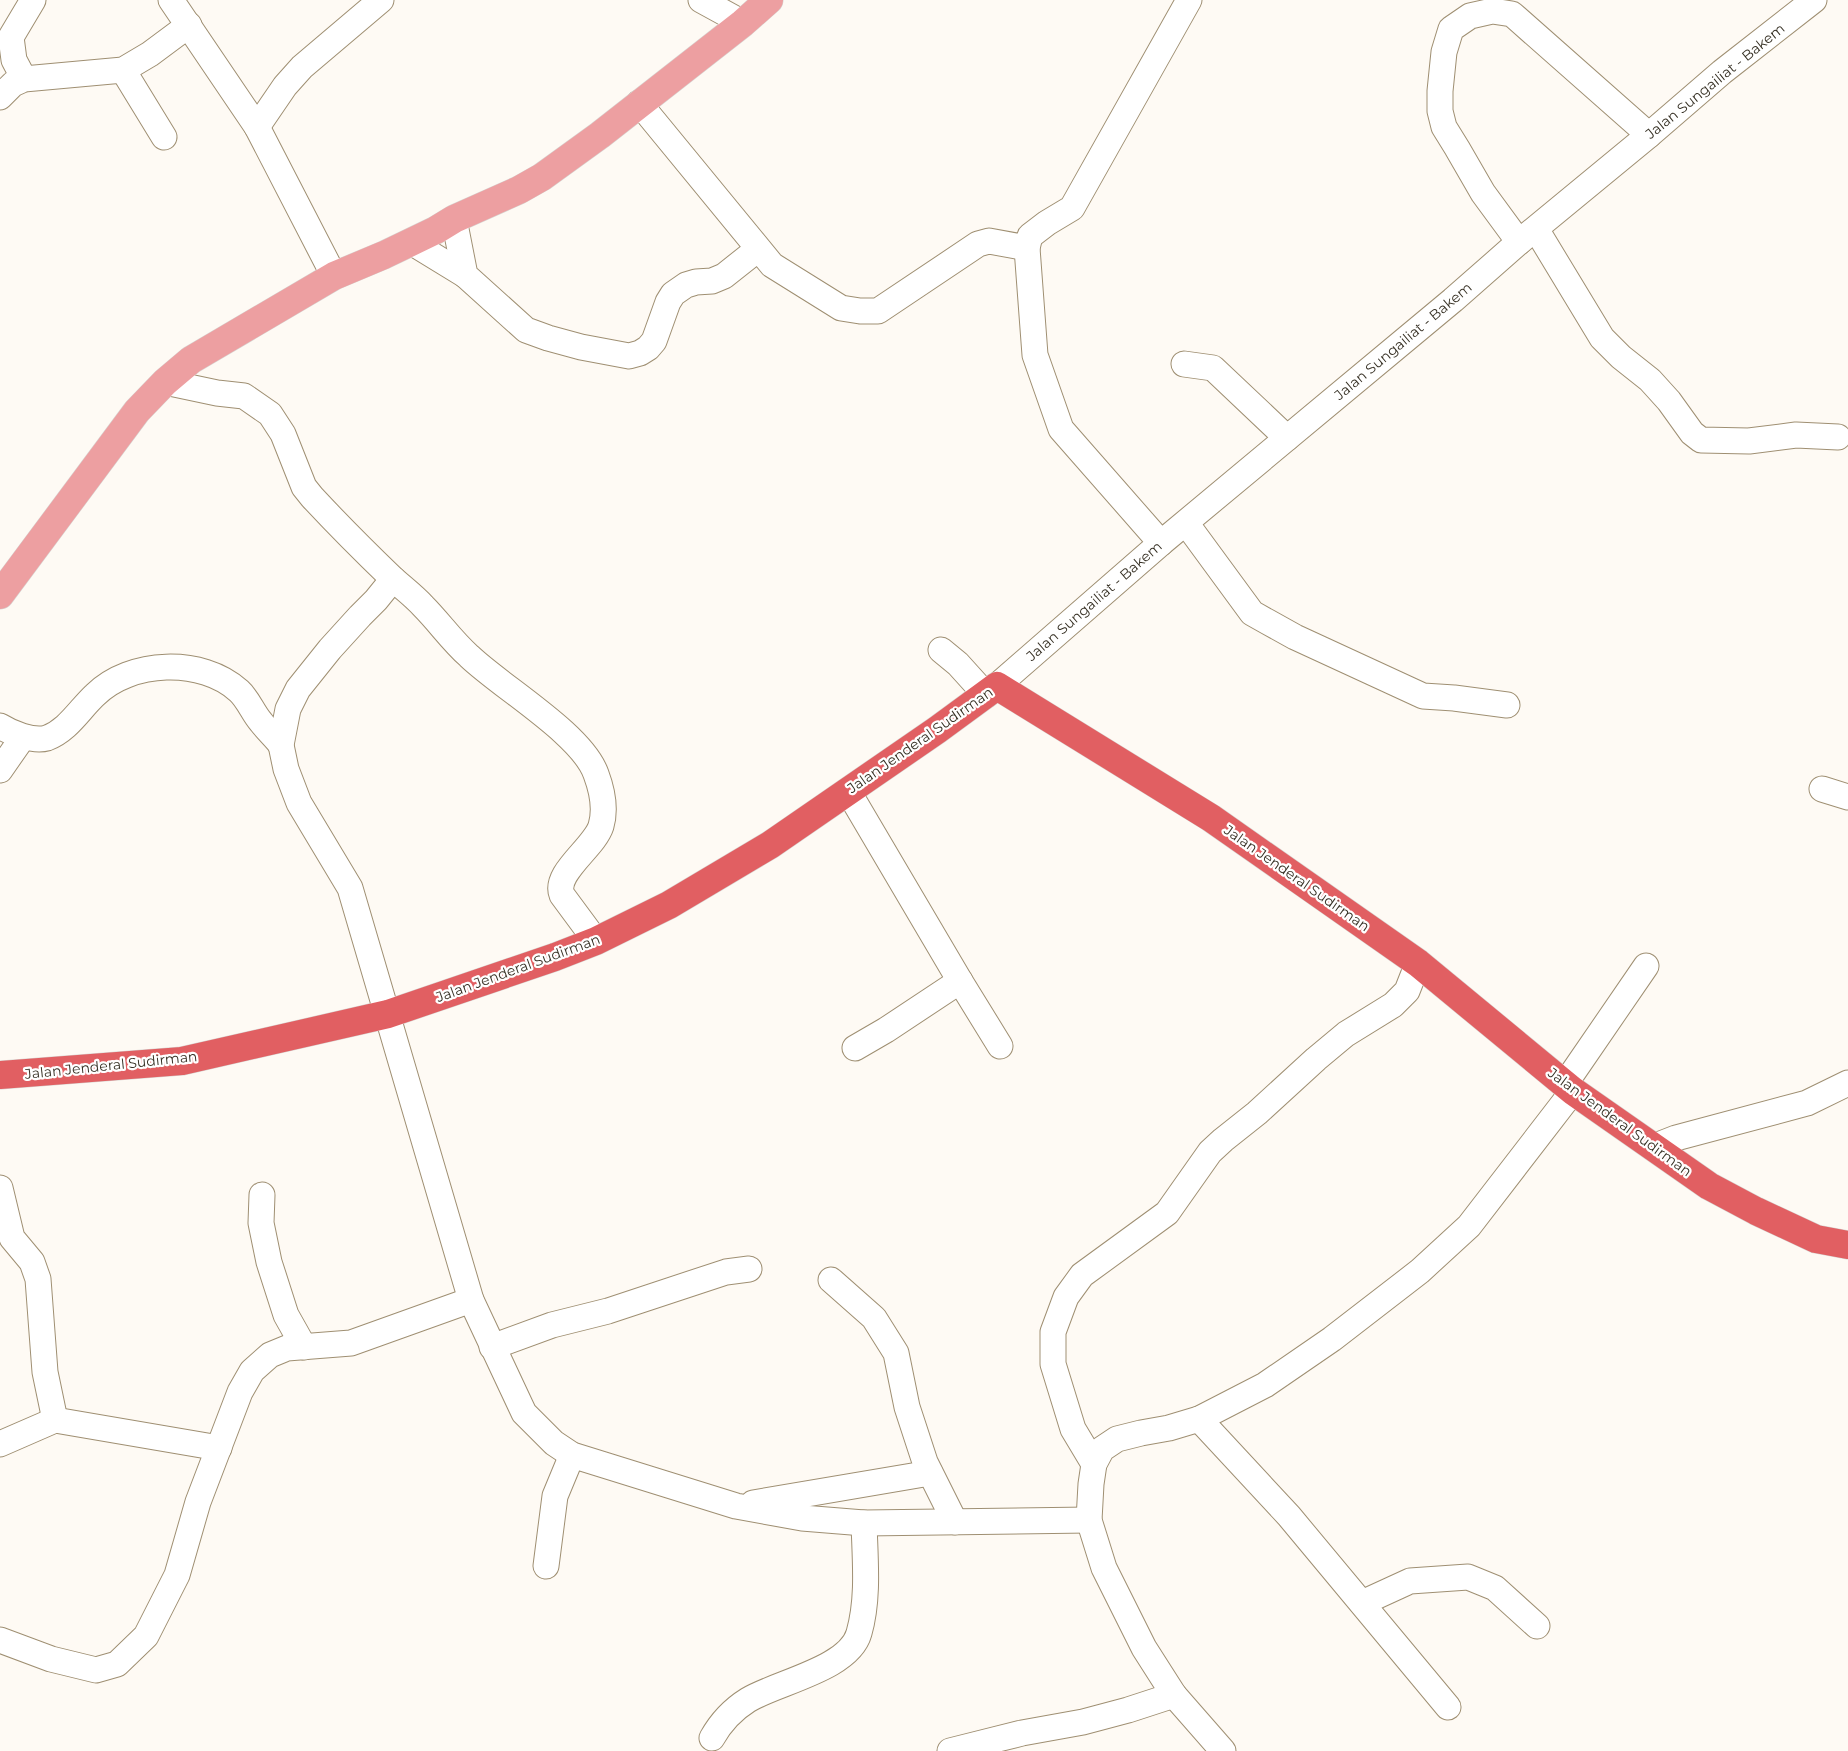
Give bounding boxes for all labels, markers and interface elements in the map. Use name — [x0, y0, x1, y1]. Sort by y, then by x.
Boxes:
street label: Jalan Sungailiat - Bakem — [1641, 19, 1788, 143]
street label: Jalan Sungailiat - Bakem — [1330, 278, 1475, 404]
street label: Jalan Sungailiat - Bakem — [1022, 537, 1166, 665]
street label: Jalan Jenderal Sudirman — [843, 683, 996, 798]
street label: Jalan Jenderal Sudirman — [1220, 820, 1373, 935]
street label: Jalan Jenderal Sudirman — [433, 930, 603, 1006]
street label: Jalan Jenderal Sudirman — [23, 1047, 198, 1083]
street label: Jalan Jenderal Sudirman — [1544, 1063, 1695, 1180]

